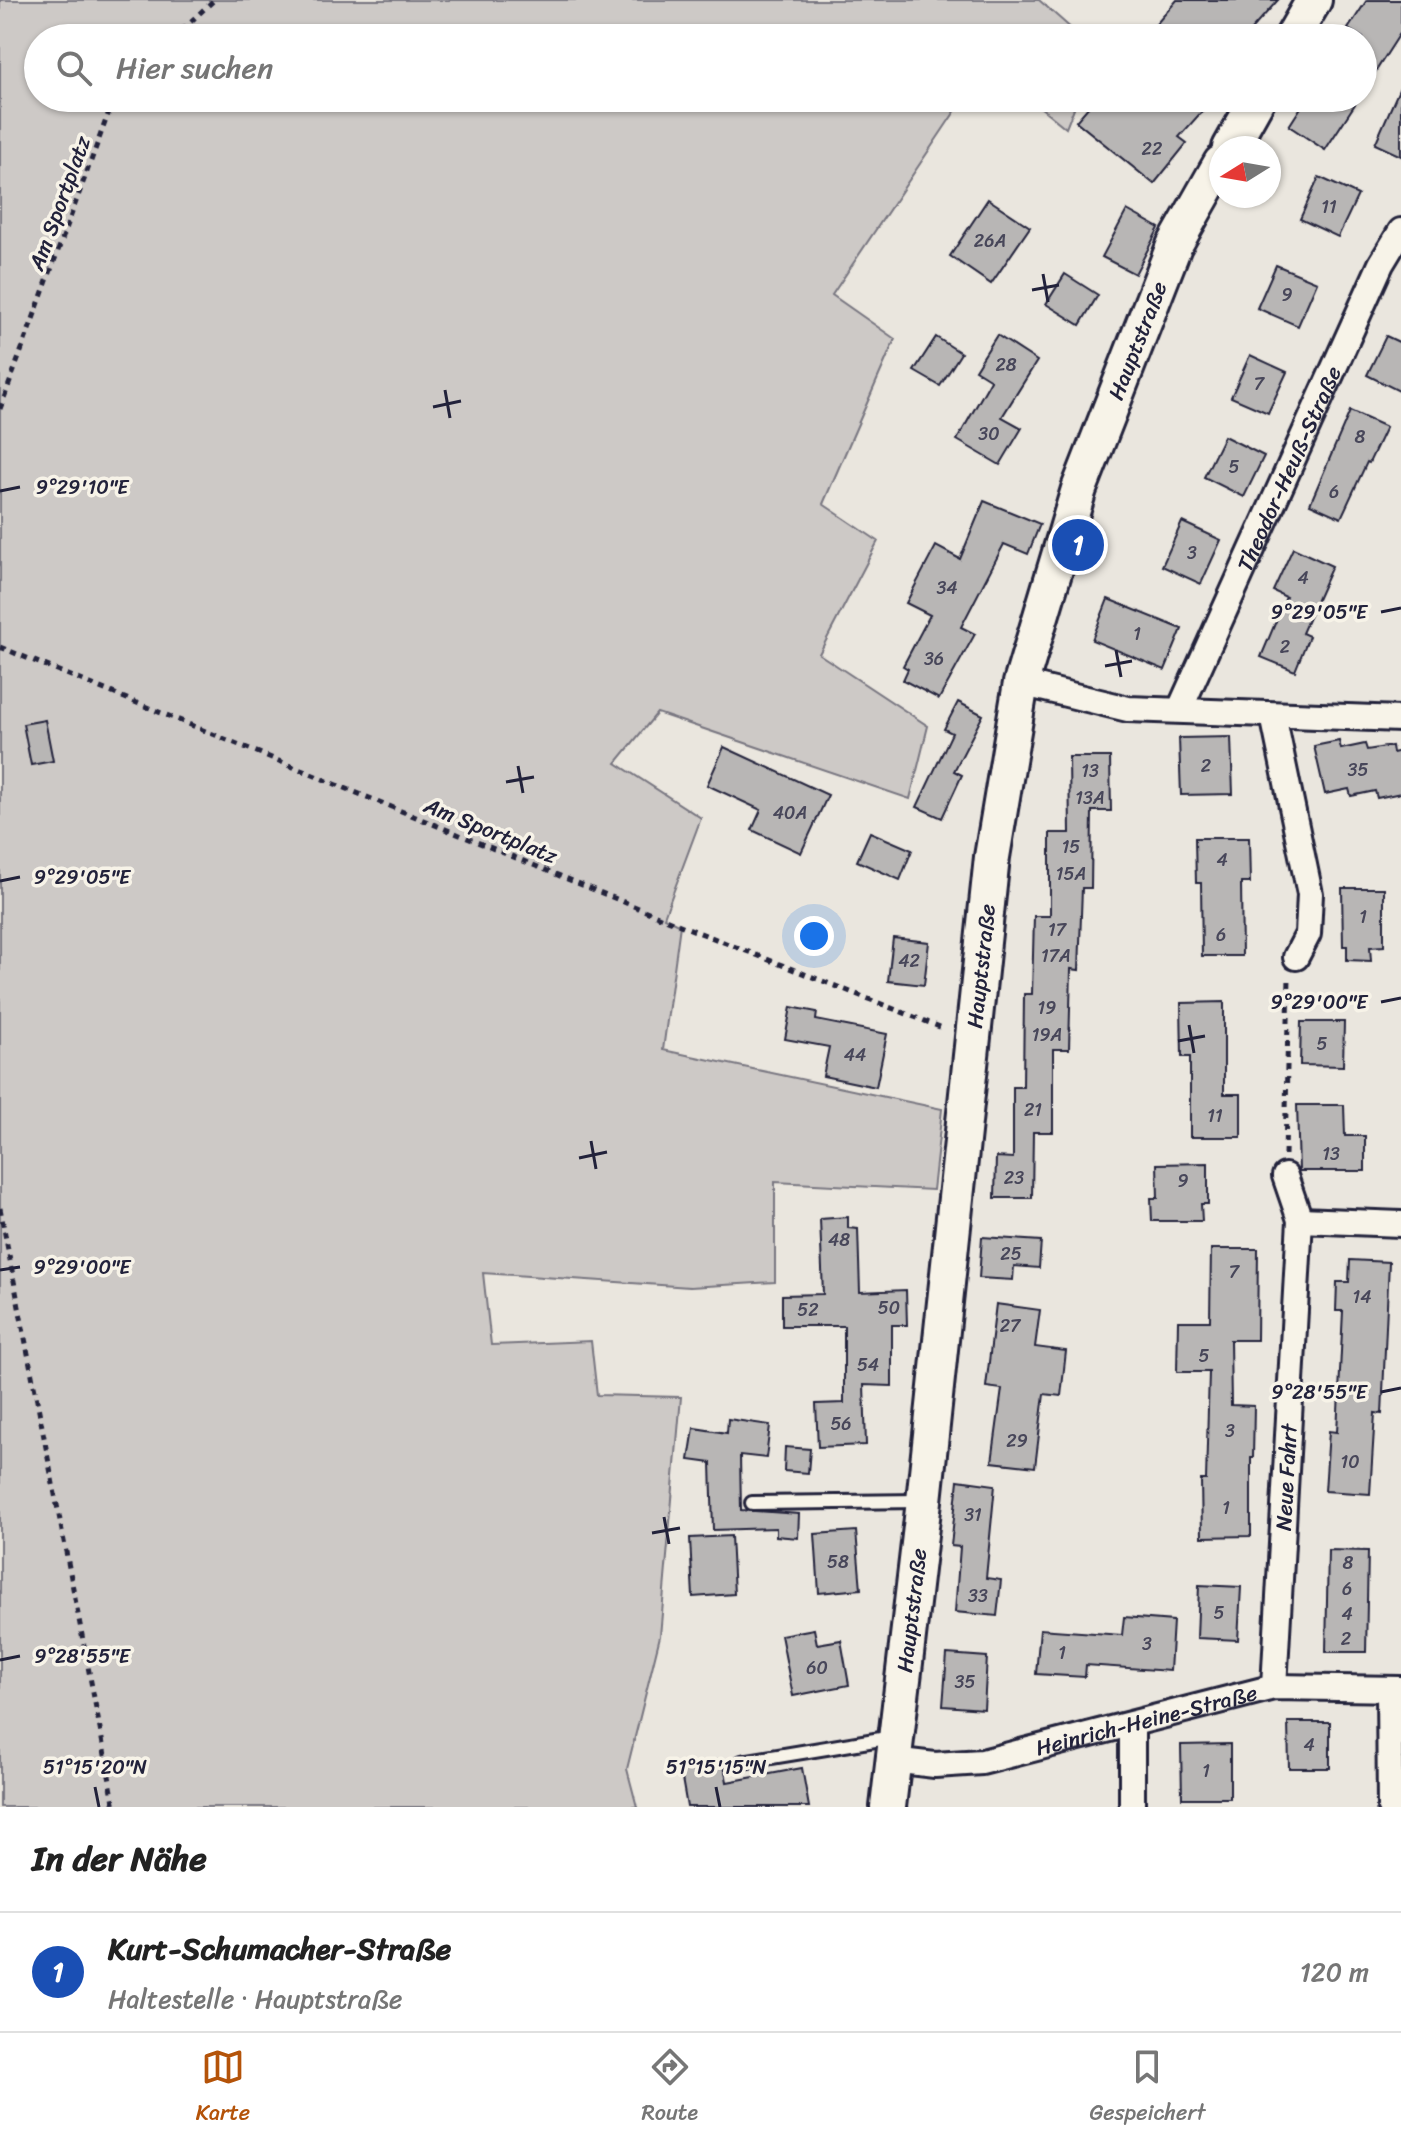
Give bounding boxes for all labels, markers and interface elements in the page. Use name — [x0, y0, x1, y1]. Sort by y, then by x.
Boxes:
search box — [24, 24, 1377, 112]
text: Hier suchen — [116, 41, 273, 95]
icon: search — [52, 46, 96, 90]
street label: Am Sportplatz — [17, 130, 102, 277]
house number: 22 — [1142, 133, 1162, 165]
north arrow — [1209, 136, 1281, 208]
house number: 11 — [1321, 191, 1337, 223]
house number: 26A — [974, 225, 1006, 257]
street label: Hauptstraße — [1097, 275, 1178, 406]
house number: 9 — [1281, 279, 1293, 311]
house number: 28 — [995, 349, 1017, 381]
street label: Theodor-Heuß-Straße — [1226, 359, 1353, 578]
house number: 7 — [1254, 368, 1266, 400]
house number: 30 — [978, 418, 1000, 450]
house number: 8 — [1355, 421, 1366, 453]
house number: 5 — [1229, 451, 1240, 483]
text: 9°29'10"E — [36, 470, 130, 505]
house number: 6 — [1329, 476, 1339, 508]
pin: 1 — [1052, 515, 1104, 575]
house number: 3 — [1187, 537, 1197, 569]
house number: 4 — [1297, 562, 1309, 594]
house number: 34 — [936, 572, 958, 604]
text: 9°29'05"E — [1271, 595, 1369, 630]
house number: 1 — [1133, 618, 1141, 650]
house number: 2 — [1280, 631, 1290, 663]
house number: 36 — [924, 643, 944, 675]
house number: 2 — [1201, 750, 1211, 782]
house number: 35 — [1348, 754, 1368, 786]
house number: 13 — [1081, 755, 1099, 787]
house number: 13A — [1075, 782, 1105, 814]
street label: Am Sportplatz — [417, 786, 564, 875]
house number: 40A — [773, 797, 807, 829]
house number: 15 — [1062, 831, 1080, 863]
house number: 4 — [1216, 844, 1228, 876]
house number: 15A — [1056, 858, 1086, 890]
text: 9°29'05"E — [34, 860, 132, 895]
house number: 1 — [1359, 901, 1367, 933]
street label: Hauptstraße — [955, 902, 1007, 1030]
house number: 17 — [1048, 914, 1068, 946]
your location — [794, 916, 834, 956]
house number: 6 — [1216, 919, 1226, 951]
house number: 17A — [1041, 940, 1071, 972]
house number: 42 — [898, 945, 920, 977]
text: 9°29'00"E — [1271, 985, 1369, 1020]
house number: 19 — [1038, 992, 1056, 1024]
house number: 19A — [1032, 1019, 1062, 1051]
house number: 5 — [1317, 1028, 1328, 1060]
house number: 44 — [844, 1039, 866, 1071]
house number: 21 — [1024, 1094, 1042, 1126]
house number: 11 — [1207, 1100, 1223, 1132]
house number: 13 — [1322, 1138, 1340, 1170]
house number: 23 — [1004, 1162, 1024, 1194]
house number: 9 — [1177, 1165, 1189, 1197]
house number: 48 — [828, 1224, 850, 1256]
house number: 25 — [1000, 1238, 1022, 1270]
text: 9°29'00"E — [34, 1250, 132, 1285]
house number: 7 — [1229, 1256, 1241, 1288]
house number: 14 — [1353, 1281, 1371, 1313]
house number: 50 — [878, 1292, 900, 1324]
house number: 52 — [797, 1294, 819, 1326]
house number: 27 — [1000, 1310, 1022, 1342]
house number: 5 — [1199, 1340, 1210, 1372]
house number: 54 — [857, 1349, 879, 1381]
text: 9°28'55"E — [1271, 1375, 1369, 1410]
house number: 56 — [830, 1408, 852, 1440]
house number: 3 — [1225, 1415, 1235, 1447]
street label: Neue Fahrt — [1264, 1422, 1309, 1532]
house number: 29 — [1006, 1425, 1028, 1457]
house number: 10 — [1340, 1446, 1360, 1478]
house number: 1 — [1222, 1492, 1230, 1524]
house number: 31 — [964, 1499, 982, 1531]
house number: 58 — [827, 1546, 849, 1578]
street label: Hauptstraße — [885, 1546, 938, 1675]
house number: 8 — [1343, 1547, 1354, 1579]
house number: 6 — [1342, 1573, 1352, 1605]
house number: 33 — [968, 1580, 988, 1612]
house number: 5 — [1214, 1597, 1225, 1629]
house number: 4 — [1341, 1598, 1353, 1630]
house number: 2 — [1341, 1623, 1351, 1655]
house number: 3 — [1142, 1628, 1152, 1660]
house number: 1 — [1058, 1637, 1066, 1669]
text: 9°28'55"E — [34, 1639, 132, 1674]
house number: 60 — [806, 1652, 828, 1684]
house number: 35 — [955, 1666, 975, 1698]
street label: Heinrich-Heine-Straße — [1031, 1673, 1261, 1767]
house number: 4 — [1303, 1729, 1315, 1761]
text: 51°15'20"N — [43, 1750, 147, 1785]
text: 51°15'15"N — [666, 1750, 766, 1785]
house number: 1 — [1202, 1755, 1210, 1787]
text: In der Nähe — [32, 1829, 207, 1889]
text: Kurt-Schumacher-Straße — [108, 1922, 451, 1976]
text: 1 — [52, 1949, 64, 1995]
text: 120 m — [1300, 1949, 1369, 1995]
text: Haltestelle · Hauptstraße — [108, 1976, 402, 2022]
tab: Karte — [196, 2045, 250, 2132]
tab: Route — [641, 2045, 698, 2132]
tab: Gespeichert — [1089, 2045, 1205, 2132]

